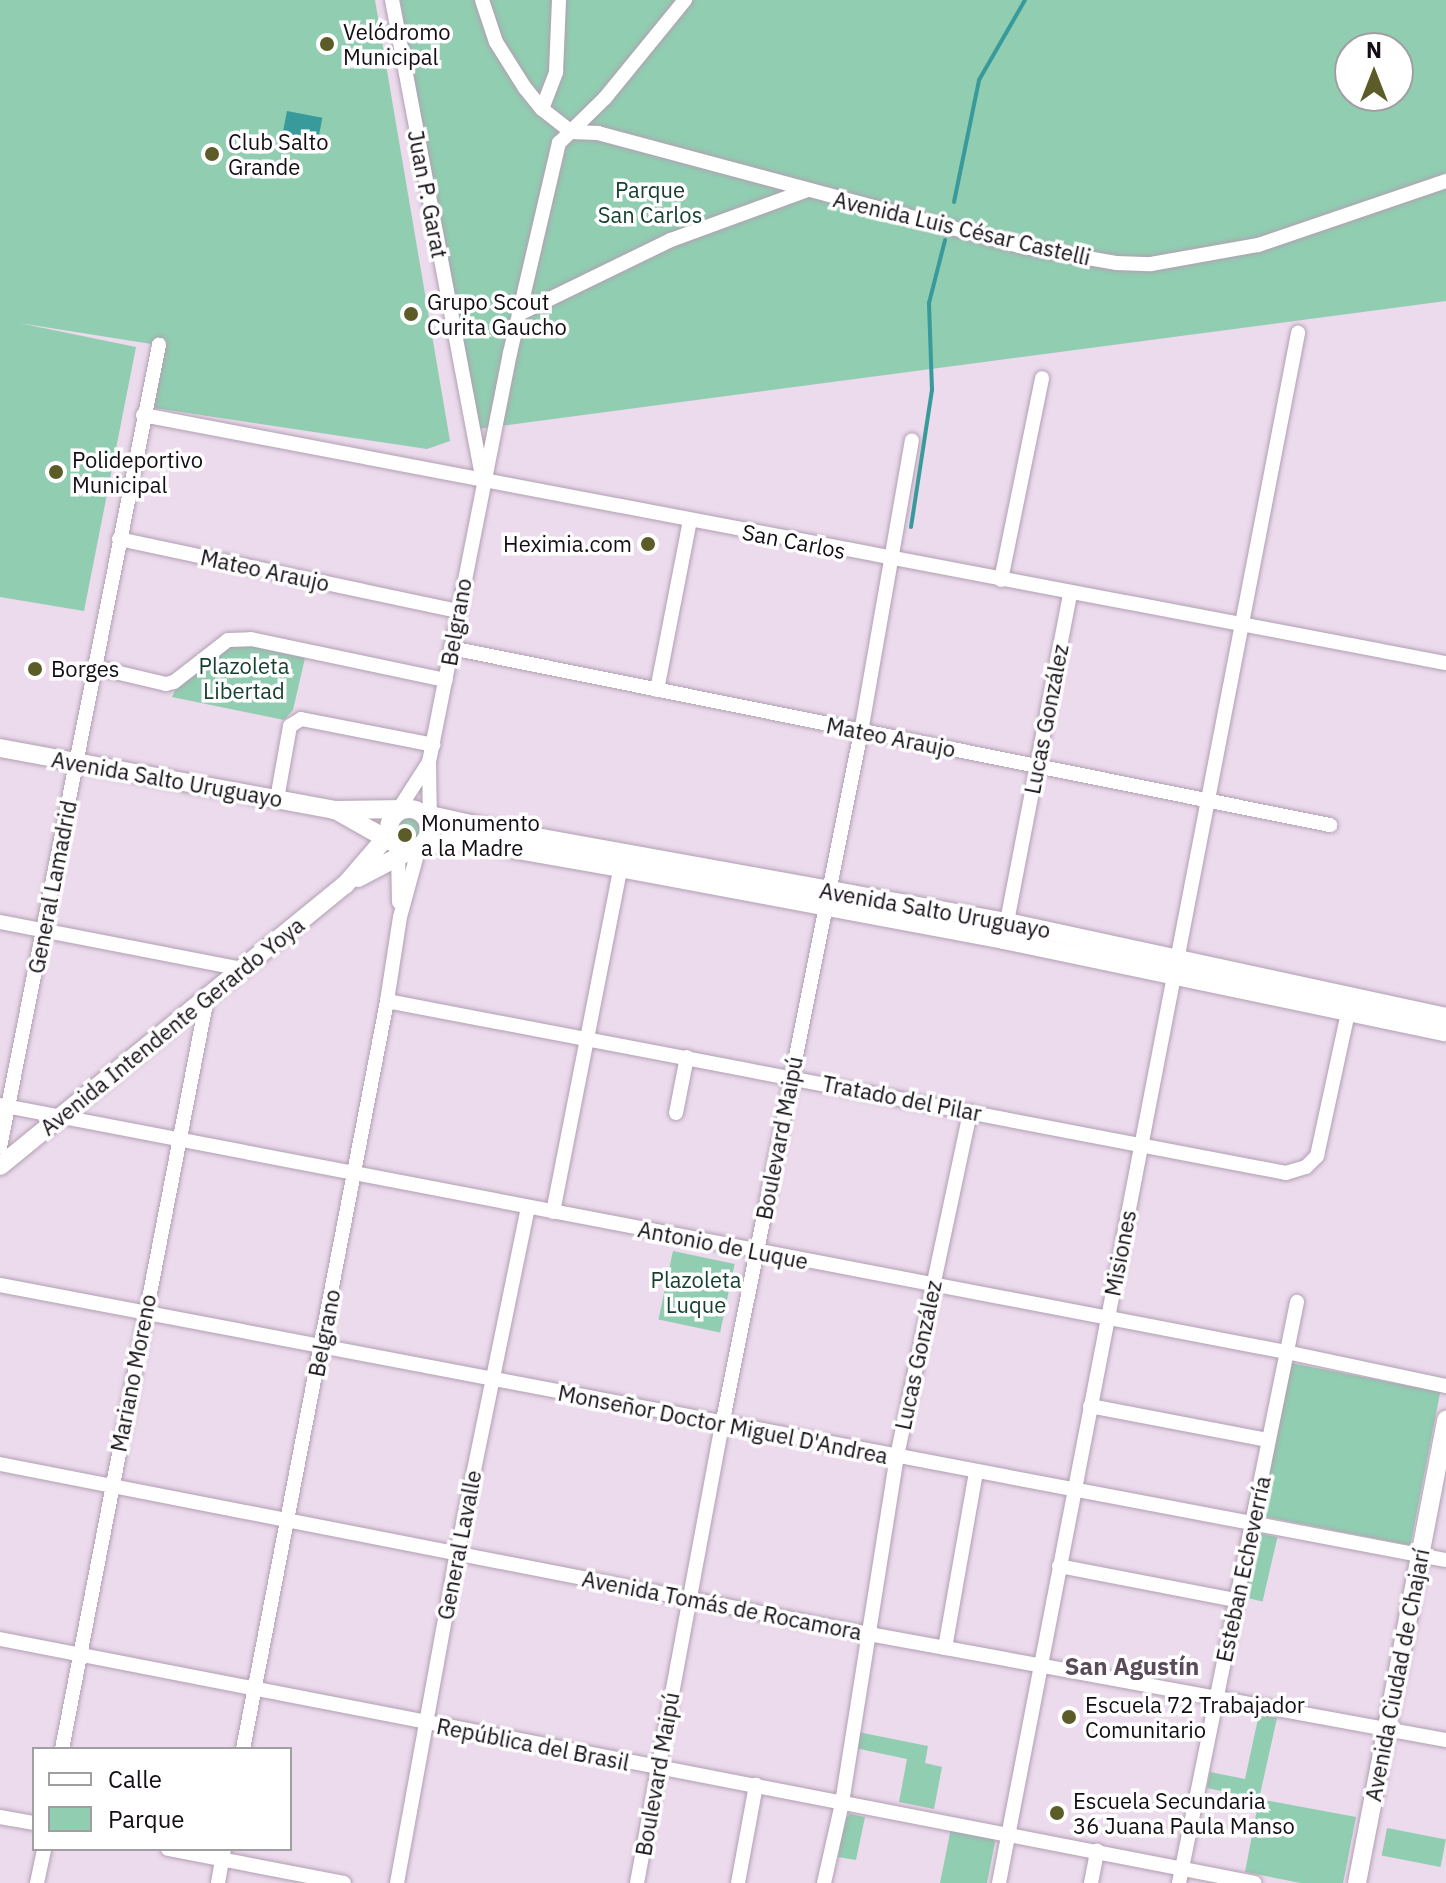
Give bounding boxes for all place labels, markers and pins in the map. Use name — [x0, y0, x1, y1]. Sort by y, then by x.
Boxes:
place label: Velódromo Municipal — [343, 18, 451, 70]
marker: Velódromo Municipal — [318, 35, 336, 53]
place label: Club Salto Grande — [228, 128, 328, 180]
marker: Club Salto Grande — [203, 145, 221, 163]
place label: Grupo Scout Curita Gaucho — [427, 288, 567, 340]
marker: Grupo Scout Curita Gaucho — [402, 305, 420, 323]
place label: Polideportivo Municipal — [72, 446, 203, 498]
marker: Polideportivo Municipal — [47, 463, 65, 481]
place label: Heximia.com — [503, 531, 632, 557]
marker: Heximia.com — [639, 535, 657, 553]
place label: Borges — [51, 656, 120, 682]
marker: Borges — [26, 660, 44, 678]
place label: Monumento a la Madre — [421, 809, 540, 860]
marker: Monumento a la Madre — [396, 826, 414, 844]
place label: Escuela 72 Trabajador Comunitario — [1085, 1691, 1305, 1742]
marker: Escuela 72 Trabajador Comunitario — [1060, 1708, 1078, 1726]
place label: Escuela Secundaria 36 Juana Paula Manso — [1073, 1787, 1295, 1838]
marker: Escuela Secundaria 36 Juana Paula Manso — [1048, 1804, 1066, 1822]

